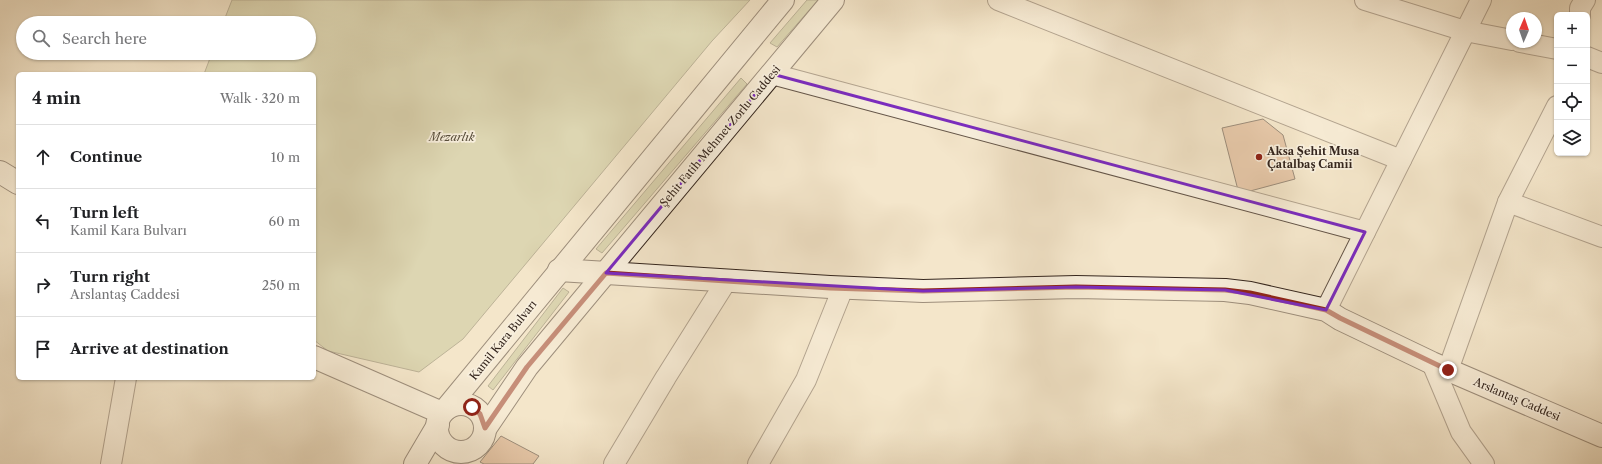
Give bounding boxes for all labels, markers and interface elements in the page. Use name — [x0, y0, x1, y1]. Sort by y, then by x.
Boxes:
north arrow — [1506, 12, 1542, 48]
map controls — [1554, 12, 1590, 156]
button: + — [1554, 12, 1590, 48]
search box — [16, 16, 316, 60]
icon: search — [30, 27, 52, 49]
text: Search here — [62, 29, 147, 48]
button: − — [1554, 48, 1590, 84]
street label: Şehit Fatih Mehmet Zorlu Caddesi — [657, 62, 784, 210]
button: locate — [1554, 84, 1590, 120]
text: 4 min — [32, 88, 81, 108]
text: Walk · 320 m — [220, 90, 300, 106]
button: layers — [1554, 120, 1590, 156]
park label: Mezarlık — [427, 130, 475, 144]
place label: Aksa Şehit Musa Çatalbaş Camii — [1266, 144, 1360, 171]
icon: ahead — [32, 146, 54, 168]
text: Continue — [70, 147, 142, 166]
text: 10 m — [271, 149, 300, 165]
marker: Aksa Şehit Musa Çatalbaş Camii — [1254, 152, 1264, 162]
text: Turn left — [70, 203, 139, 222]
icon: left — [32, 210, 54, 232]
text: 60 m — [269, 213, 300, 229]
text: Kamil Kara Bulvarı — [70, 222, 187, 238]
text: Turn right — [70, 267, 150, 286]
icon: right — [32, 274, 54, 296]
text: 250 m — [262, 277, 300, 293]
text: Arslantaş Caddesi — [70, 286, 180, 302]
street label: Kamil Kara Bulvarı — [466, 297, 540, 383]
icon: arrive — [32, 338, 54, 360]
text: Arrive at destination — [70, 339, 229, 358]
route end — [1439, 361, 1457, 379]
street label: Arslantaş Caddesi — [1471, 374, 1563, 424]
route start — [463, 398, 481, 416]

